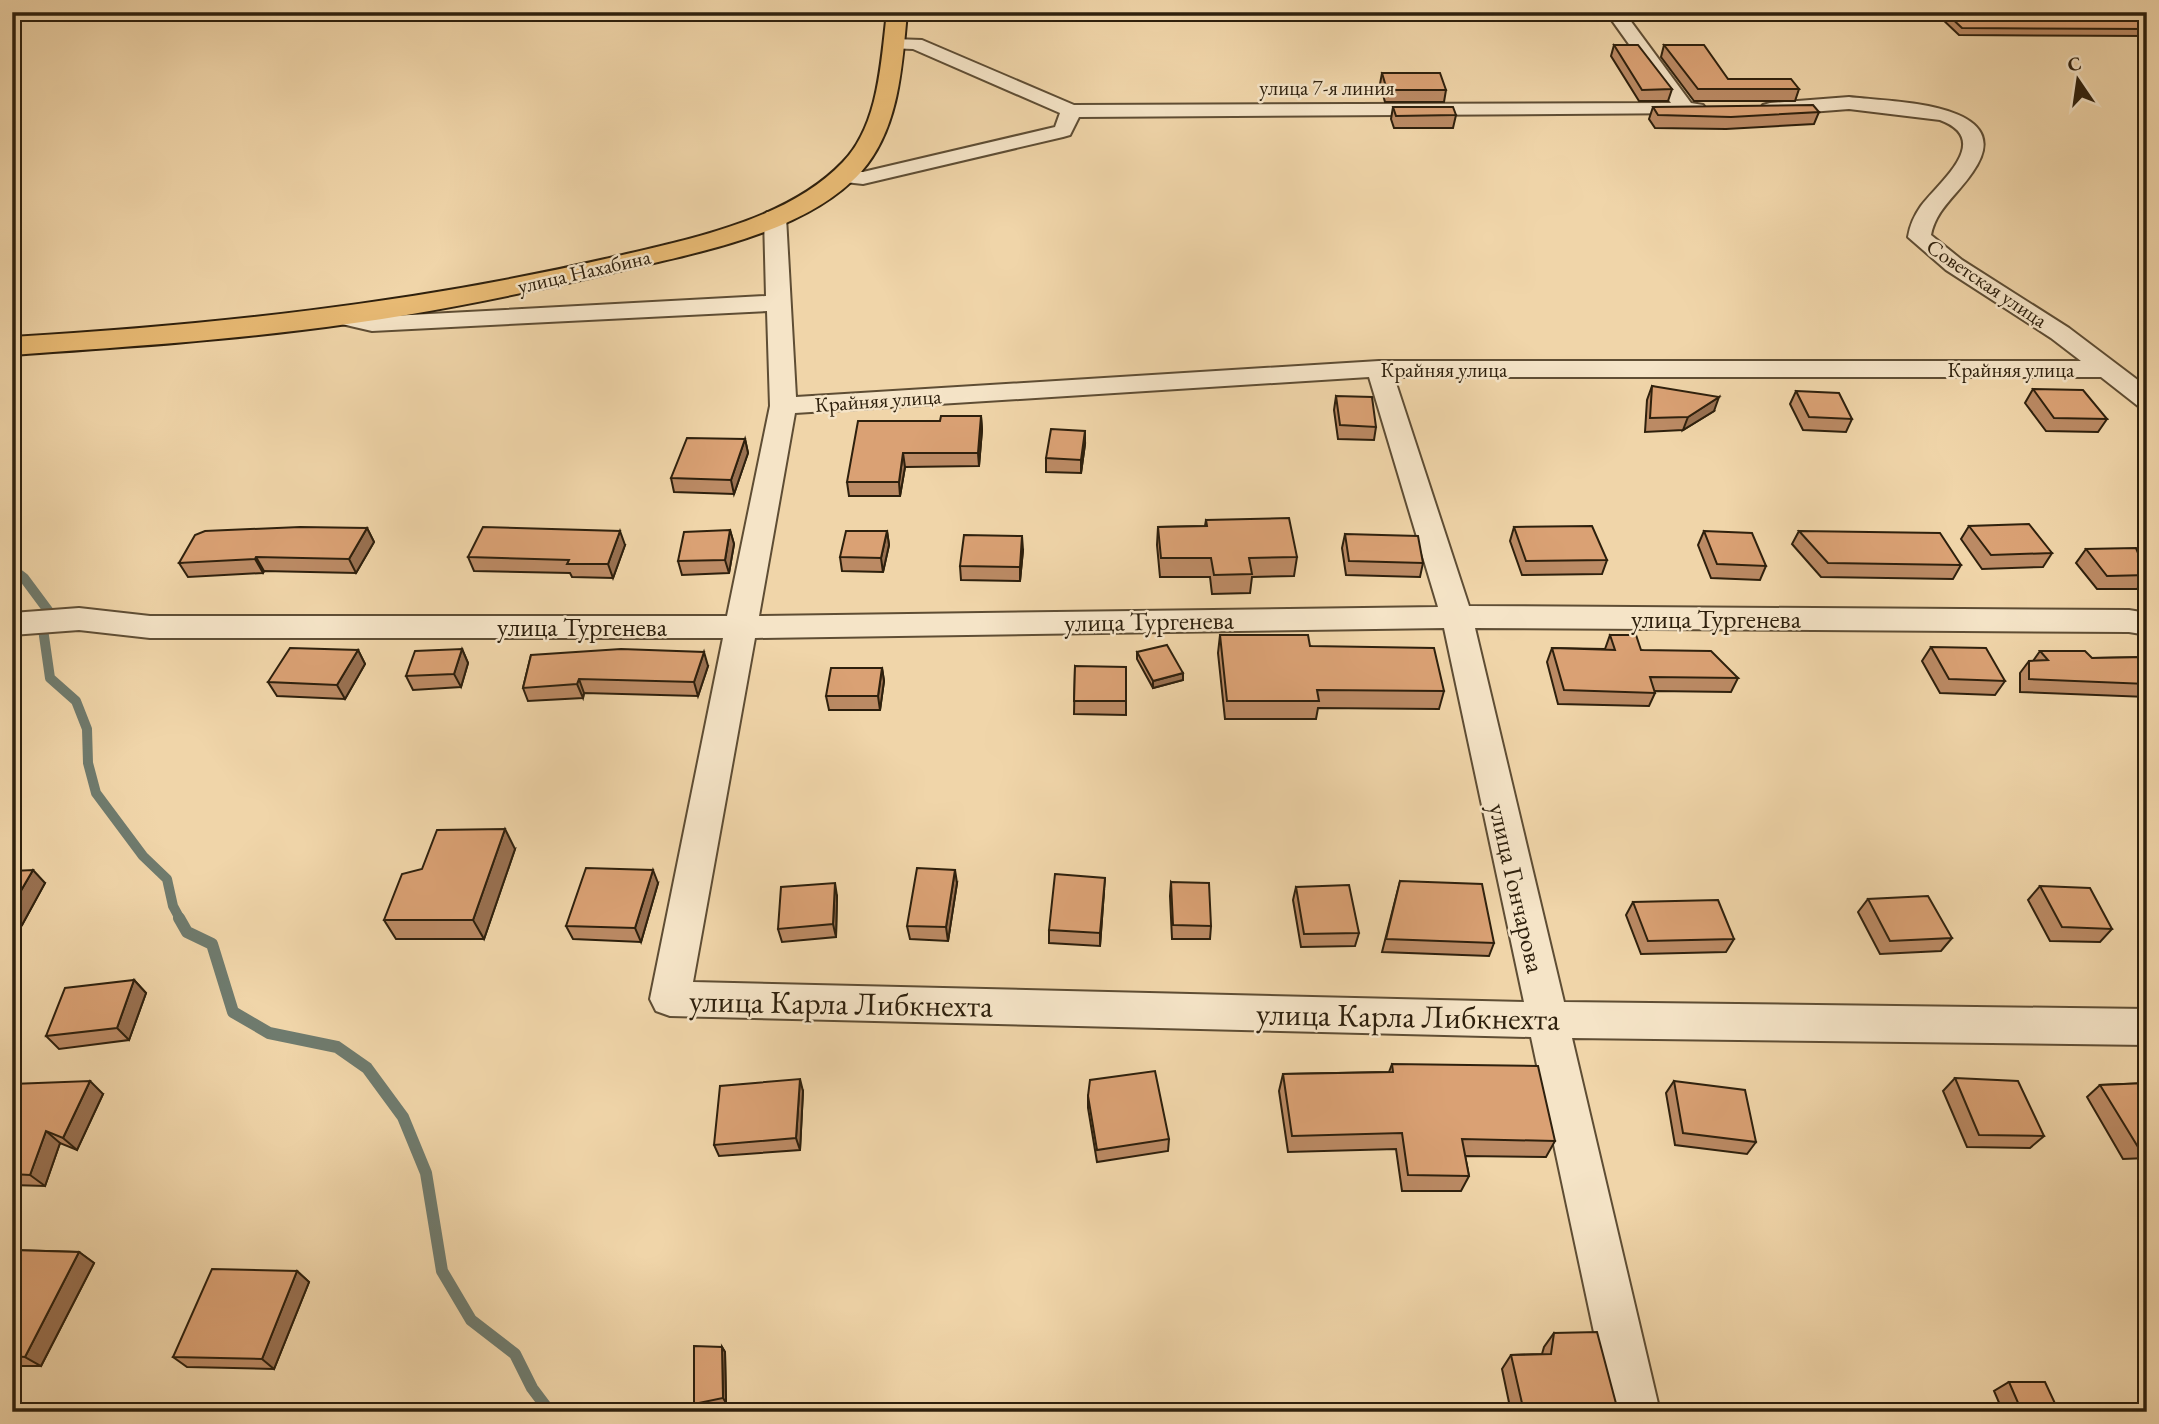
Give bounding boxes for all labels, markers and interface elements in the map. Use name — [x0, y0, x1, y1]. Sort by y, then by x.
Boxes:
north arrow — [2044, 46, 2114, 116]
text: С — [2065, 50, 2084, 78]
street label: улица 7-я линия — [1259, 74, 1395, 101]
street label: Советская улица — [1921, 233, 2053, 334]
street label: улица Нахабина — [515, 242, 654, 299]
street label: Крайняя улица — [1381, 356, 1508, 383]
street label: Крайняя улица — [1948, 356, 2075, 383]
street label: Крайняя улица — [814, 382, 943, 418]
street label: улица Тургенева — [1631, 602, 1802, 636]
street label: улица Тургенева — [1064, 603, 1235, 639]
street label: улица Тургенева — [497, 610, 668, 644]
street label: улица Гончарова — [1481, 800, 1553, 977]
street label: улица Карла Либкнехта — [689, 979, 993, 1027]
street label: улица Карла Либкнехта — [1256, 992, 1560, 1040]

